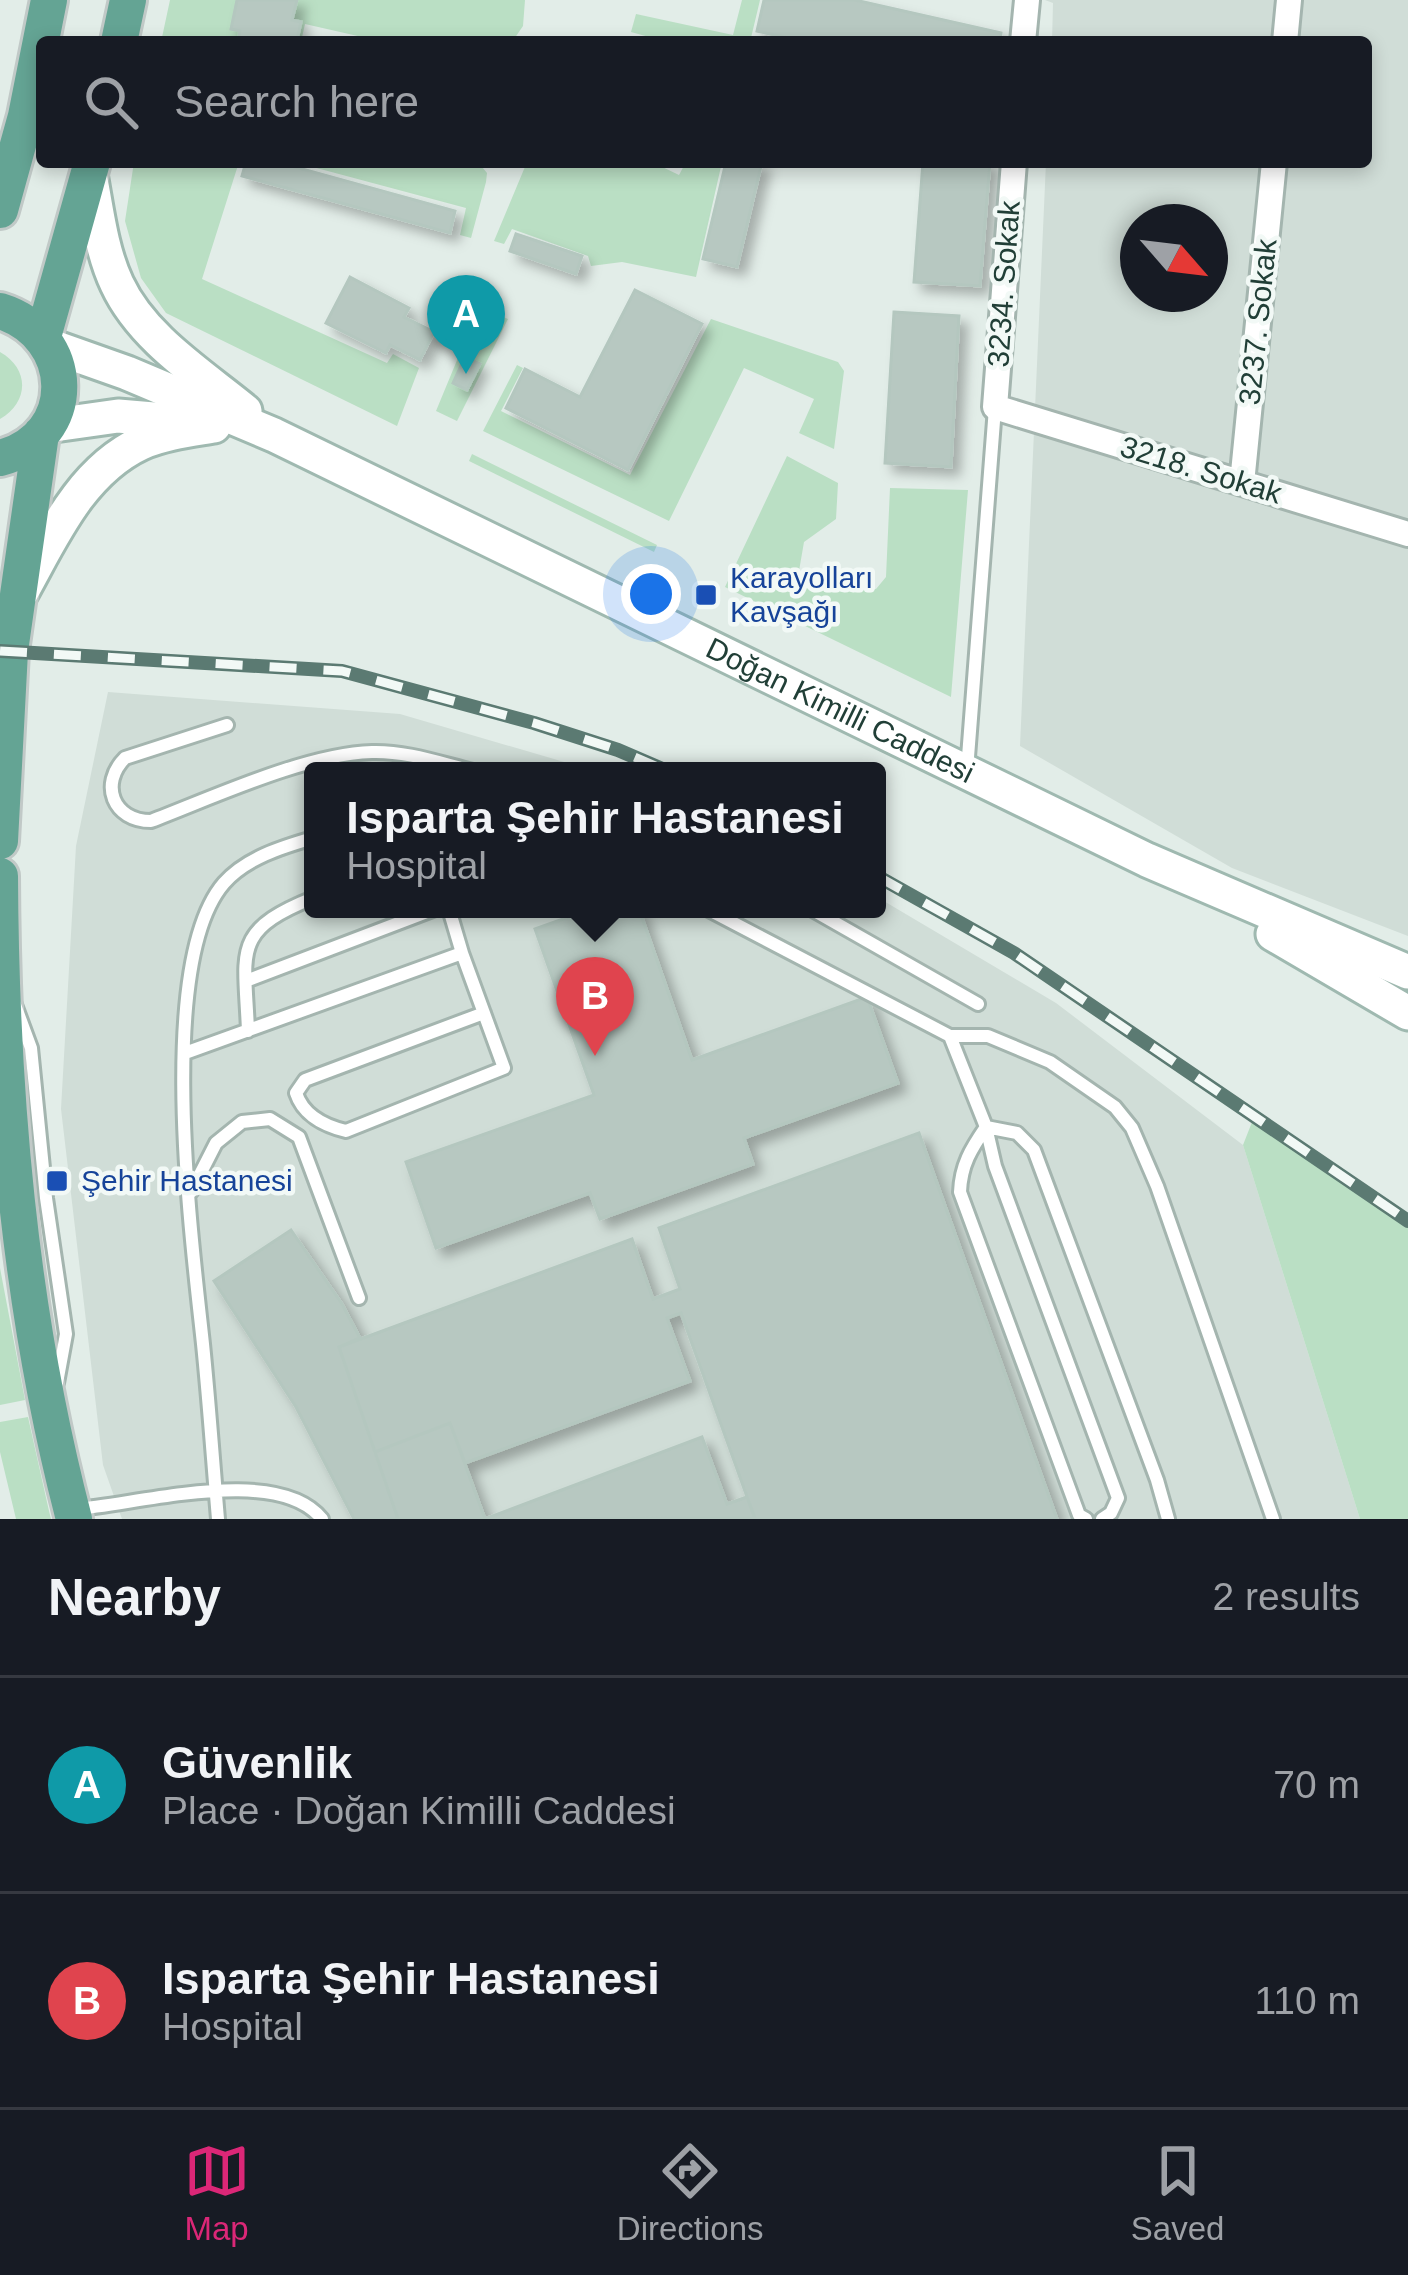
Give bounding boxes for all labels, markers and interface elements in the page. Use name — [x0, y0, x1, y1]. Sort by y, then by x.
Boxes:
search box — [36, 36, 1372, 168]
icon: search — [78, 69, 144, 135]
text: Search here — [174, 76, 419, 127]
street label: 3234. Sokak — [981, 199, 1026, 368]
north arrow — [1120, 204, 1228, 312]
street label: 3237. Sokak — [1232, 236, 1283, 407]
pin: A — [427, 275, 505, 374]
street label: 3218. Sokak — [1117, 429, 1287, 510]
place label: Karayolları Kavşağı — [730, 561, 873, 628]
your location — [621, 564, 681, 624]
marker: Karayolları Kavşağı — [693, 582, 719, 608]
street label: Doğan Kimilli Caddesi — [701, 631, 980, 789]
popup — [304, 762, 886, 918]
text: Isparta Şehir Hastanesi — [346, 792, 844, 843]
text: Hospital — [346, 844, 487, 887]
pin: B — [556, 957, 634, 1056]
place label: Şehir Hastanesi — [81, 1164, 293, 1197]
marker: Şehir Hastanesi — [44, 1168, 70, 1194]
text: Nearby — [48, 1569, 221, 1626]
text: 2 results — [1213, 1575, 1360, 1618]
text: Güvenlik — [162, 1737, 352, 1788]
text: A — [73, 1763, 101, 1806]
text: 70 m — [1273, 1763, 1360, 1806]
text: Place · Doğan Kimilli Caddesi — [162, 1789, 676, 1832]
text: Isparta Şehir Hastanesi — [162, 1953, 660, 2004]
text: B — [73, 1979, 101, 2022]
text: 110 m — [1255, 1979, 1360, 2022]
text: Hospital — [162, 2005, 303, 2048]
tab: Map — [184, 2138, 250, 2248]
tab: Directions — [617, 2138, 764, 2248]
tab: Saved — [1131, 2138, 1224, 2248]

